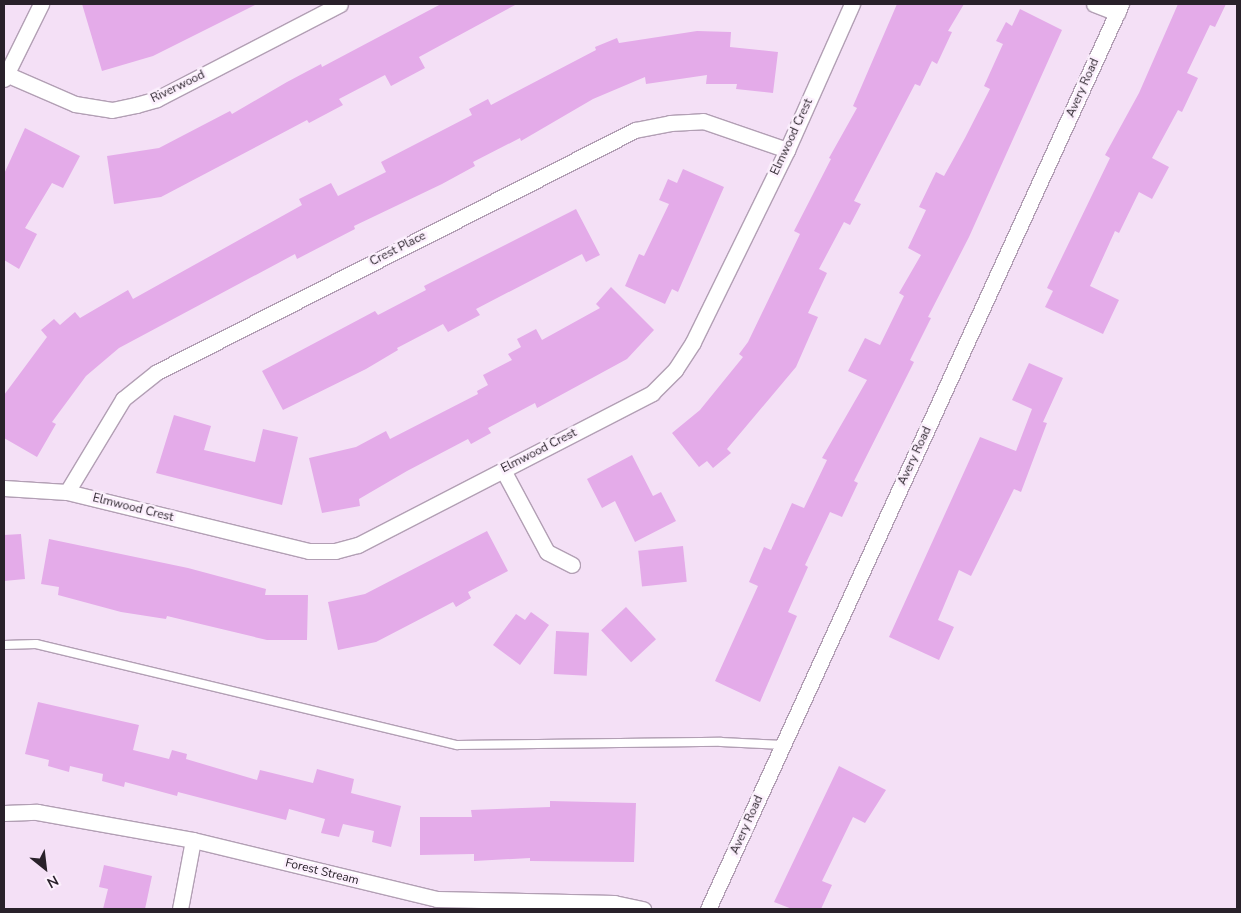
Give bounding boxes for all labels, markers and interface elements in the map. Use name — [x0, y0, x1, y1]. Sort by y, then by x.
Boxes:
street label: Avery Road — [1064, 56, 1102, 120]
street label: Riverwood — [149, 68, 207, 106]
street label: Elmwood Crest — [768, 96, 816, 178]
street label: Crest Place — [368, 229, 428, 269]
street label: Avery Road — [895, 425, 935, 487]
street label: Elmwood Crest — [499, 426, 579, 476]
street label: Elmwood Crest — [91, 491, 175, 525]
street label: Avery Road — [728, 793, 766, 857]
north arrow — [20, 843, 70, 893]
street label: Forest Stream — [284, 856, 360, 888]
text: N — [43, 871, 62, 892]

